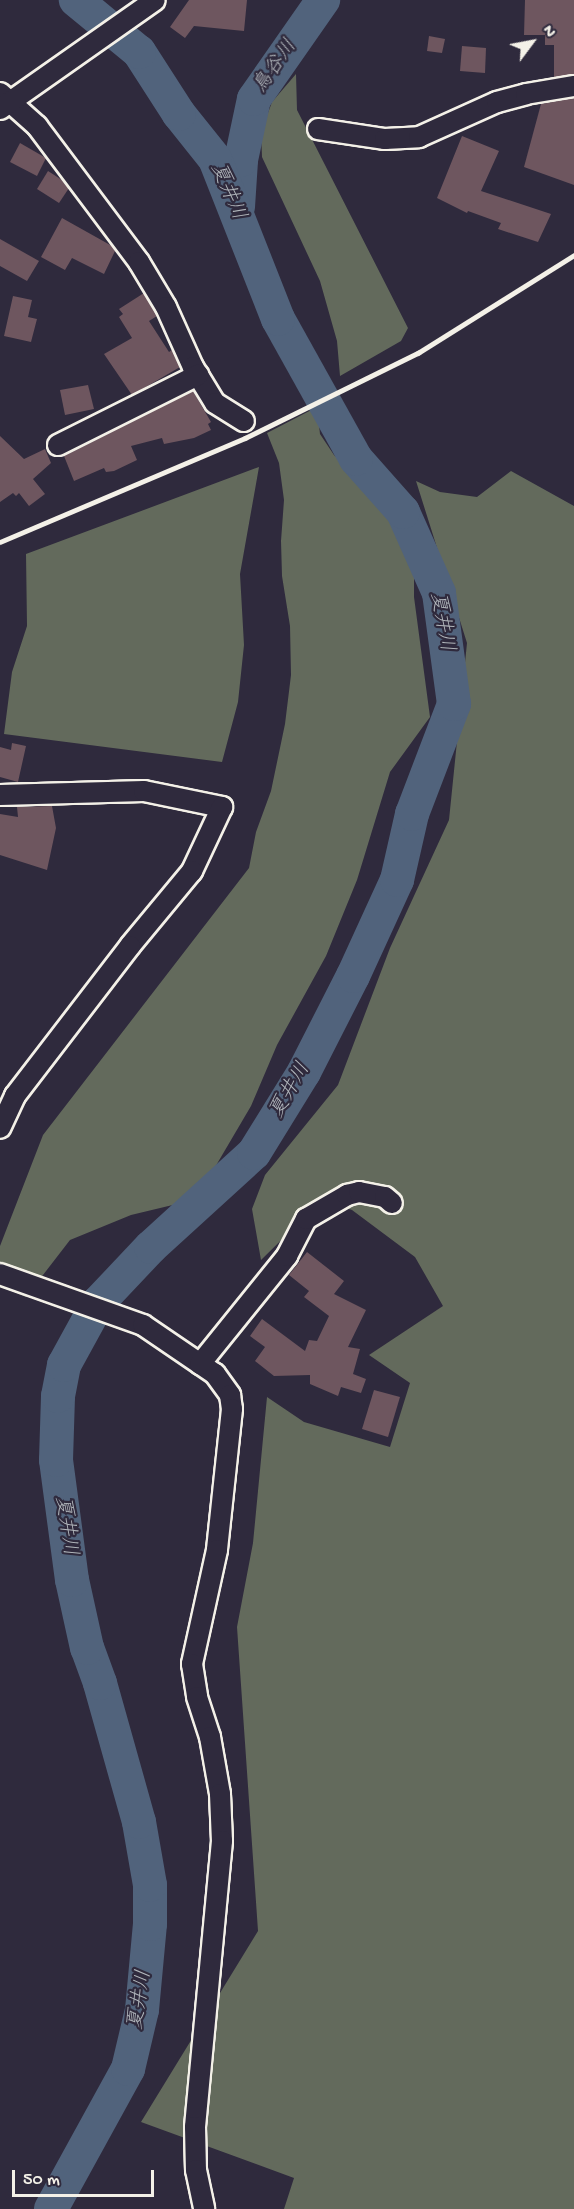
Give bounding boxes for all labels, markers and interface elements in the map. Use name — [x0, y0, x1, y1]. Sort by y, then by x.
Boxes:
north arrow — [502, 12, 562, 72]
text: N — [537, 23, 559, 42]
water label: 鳥谷川 — [249, 36, 303, 98]
water label: 夏井川 — [204, 160, 250, 224]
water label: 夏井川 — [424, 590, 458, 654]
water label: 夏井川 — [266, 1059, 316, 1123]
water label: 夏井川 — [49, 1495, 81, 1557]
water label: 夏井川 — [124, 1968, 158, 2032]
scale bar — [15, 2158, 158, 2196]
text: 50 m — [23, 2170, 60, 2191]

